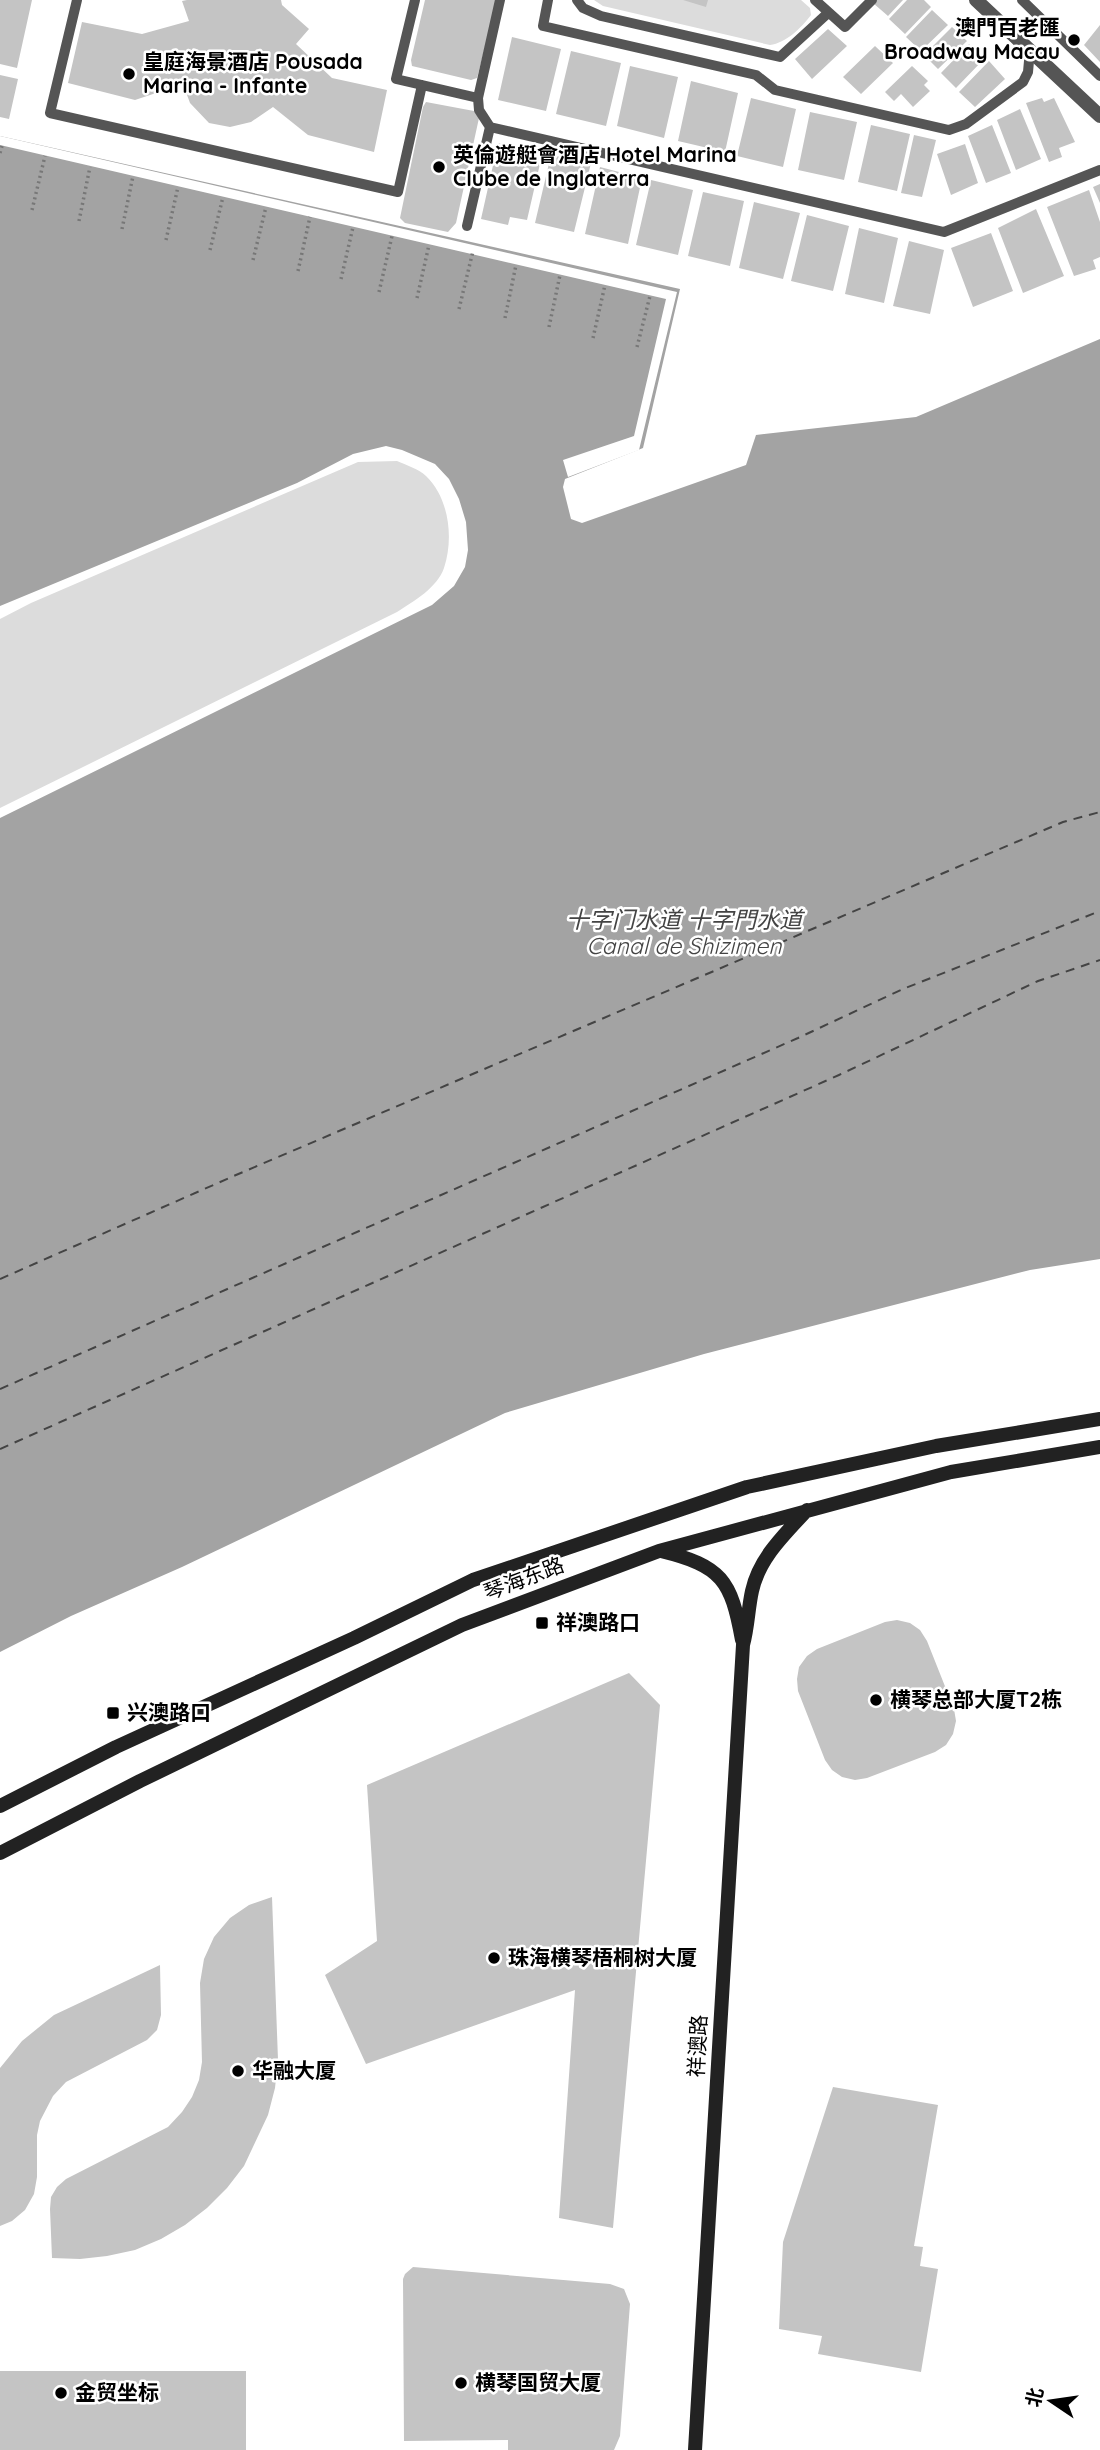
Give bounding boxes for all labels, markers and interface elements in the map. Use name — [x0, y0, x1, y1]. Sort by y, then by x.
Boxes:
place label: 澳門百老匯 Broadway Macau — [884, 14, 1060, 64]
marker: 澳門百老匯 Broadway Macau — [1066, 32, 1082, 48]
place label: 皇庭海景酒店 Pousada Marina - Infante — [143, 48, 363, 98]
marker: 皇庭海景酒店 Pousada Marina - Infante — [121, 66, 137, 82]
place label: 英倫遊艇會酒店 Hotel Marina Clube de Inglaterra — [453, 141, 737, 191]
marker: 英倫遊艇會酒店 Hotel Marina Clube de Inglaterra — [431, 159, 447, 175]
water label: 十字门水道 十字門水道 Canal de Shizimen — [566, 905, 805, 960]
street label: 琴海东路 — [480, 1551, 568, 1605]
place label: 祥澳路口 — [556, 1609, 640, 1635]
marker: 祥澳路口 — [534, 1615, 550, 1631]
place label: 横琴总部大厦T2栋 — [890, 1686, 1062, 1712]
marker: 横琴总部大厦T2栋 — [868, 1692, 884, 1708]
place label: 兴澳路口 — [127, 1699, 211, 1725]
marker: 兴澳路口 — [105, 1705, 121, 1721]
place label: 珠海横琴梧桐树大厦 — [508, 1944, 697, 1970]
marker: 珠海横琴梧桐树大厦 — [486, 1950, 502, 1966]
street label: 祥澳路 — [682, 2014, 712, 2078]
place label: 华融大厦 — [252, 2057, 336, 2083]
marker: 华融大厦 — [230, 2063, 246, 2079]
north arrow — [1016, 2366, 1086, 2436]
place label: 横琴国贸大厦 — [475, 2369, 601, 2395]
marker: 横琴国贸大厦 — [453, 2375, 469, 2391]
place label: 金贸坐标 — [75, 2379, 159, 2405]
marker: 金贸坐标 — [53, 2385, 69, 2401]
text: 北 — [1021, 2385, 1048, 2409]

